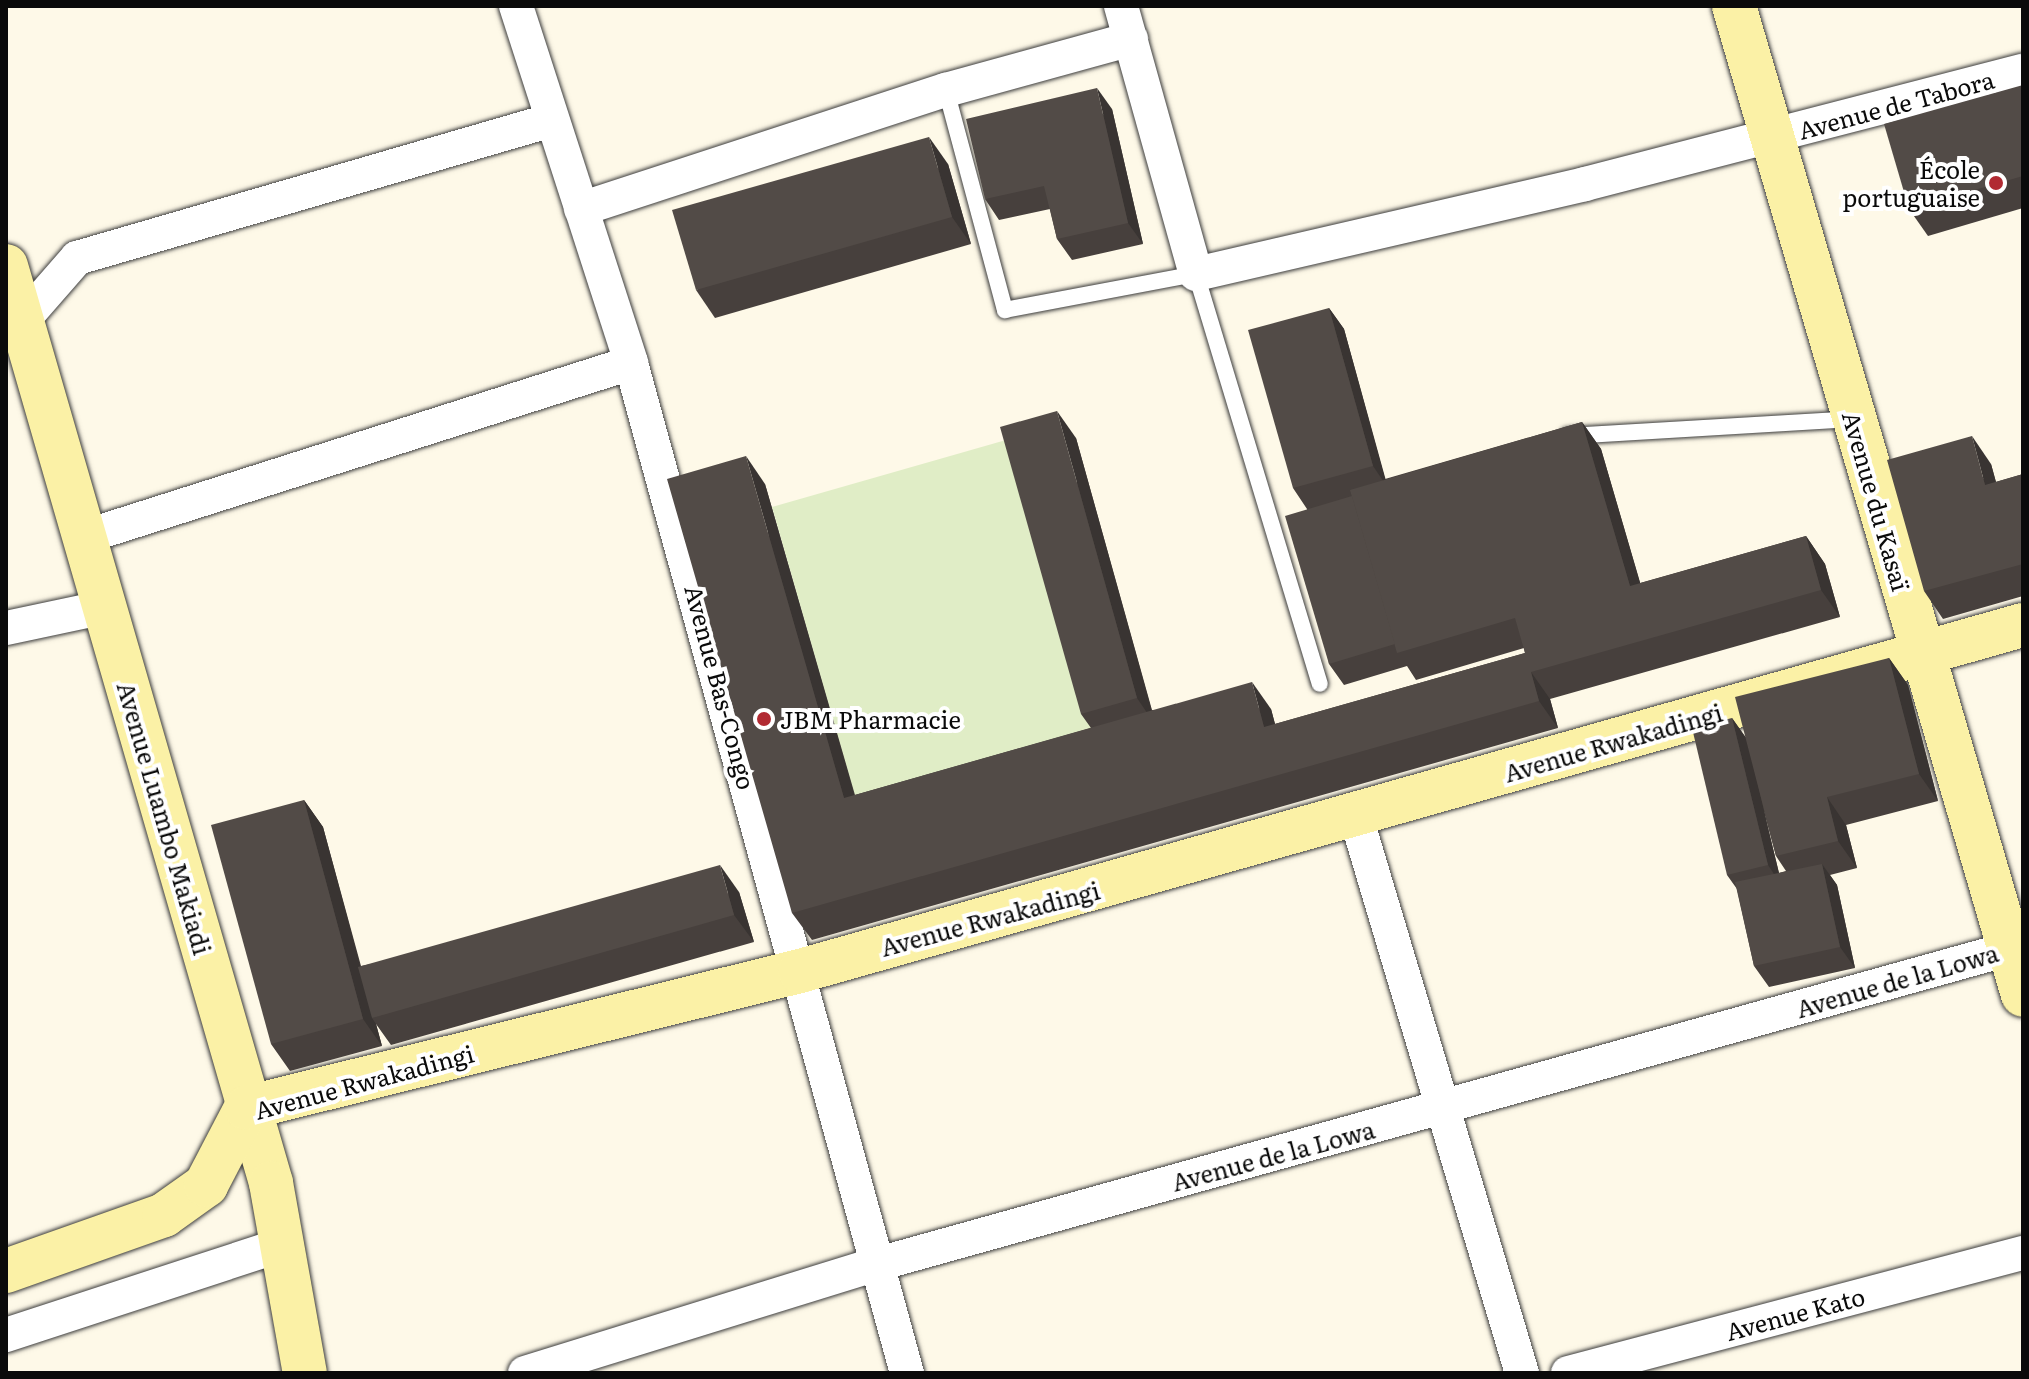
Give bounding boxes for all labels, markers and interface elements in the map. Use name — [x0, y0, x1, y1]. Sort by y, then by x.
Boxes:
street label: Avenue de Tabora — [1795, 64, 1997, 144]
place label: École portuguaise — [1843, 155, 1980, 211]
marker: École portuguaise — [1987, 174, 2005, 192]
street label: Avenue du Kasaï — [1838, 408, 1916, 594]
street label: Avenue Bas-Congo — [680, 582, 762, 792]
street label: Avenue Luambo Makiadi — [112, 678, 218, 958]
street label: Avenue Rwakadingi — [1501, 697, 1725, 787]
place label: JBM Pharmacie — [780, 705, 961, 733]
marker: JBM Pharmacie — [755, 710, 773, 728]
street label: Avenue Rwakadingi — [877, 875, 1103, 961]
street label: Avenue de la Lowa — [1793, 937, 2001, 1023]
street label: Avenue Rwakadingi — [251, 1038, 477, 1124]
street label: Avenue de la Lowa — [1168, 1114, 1378, 1196]
street label: Avenue Kato — [1722, 1281, 1868, 1345]

